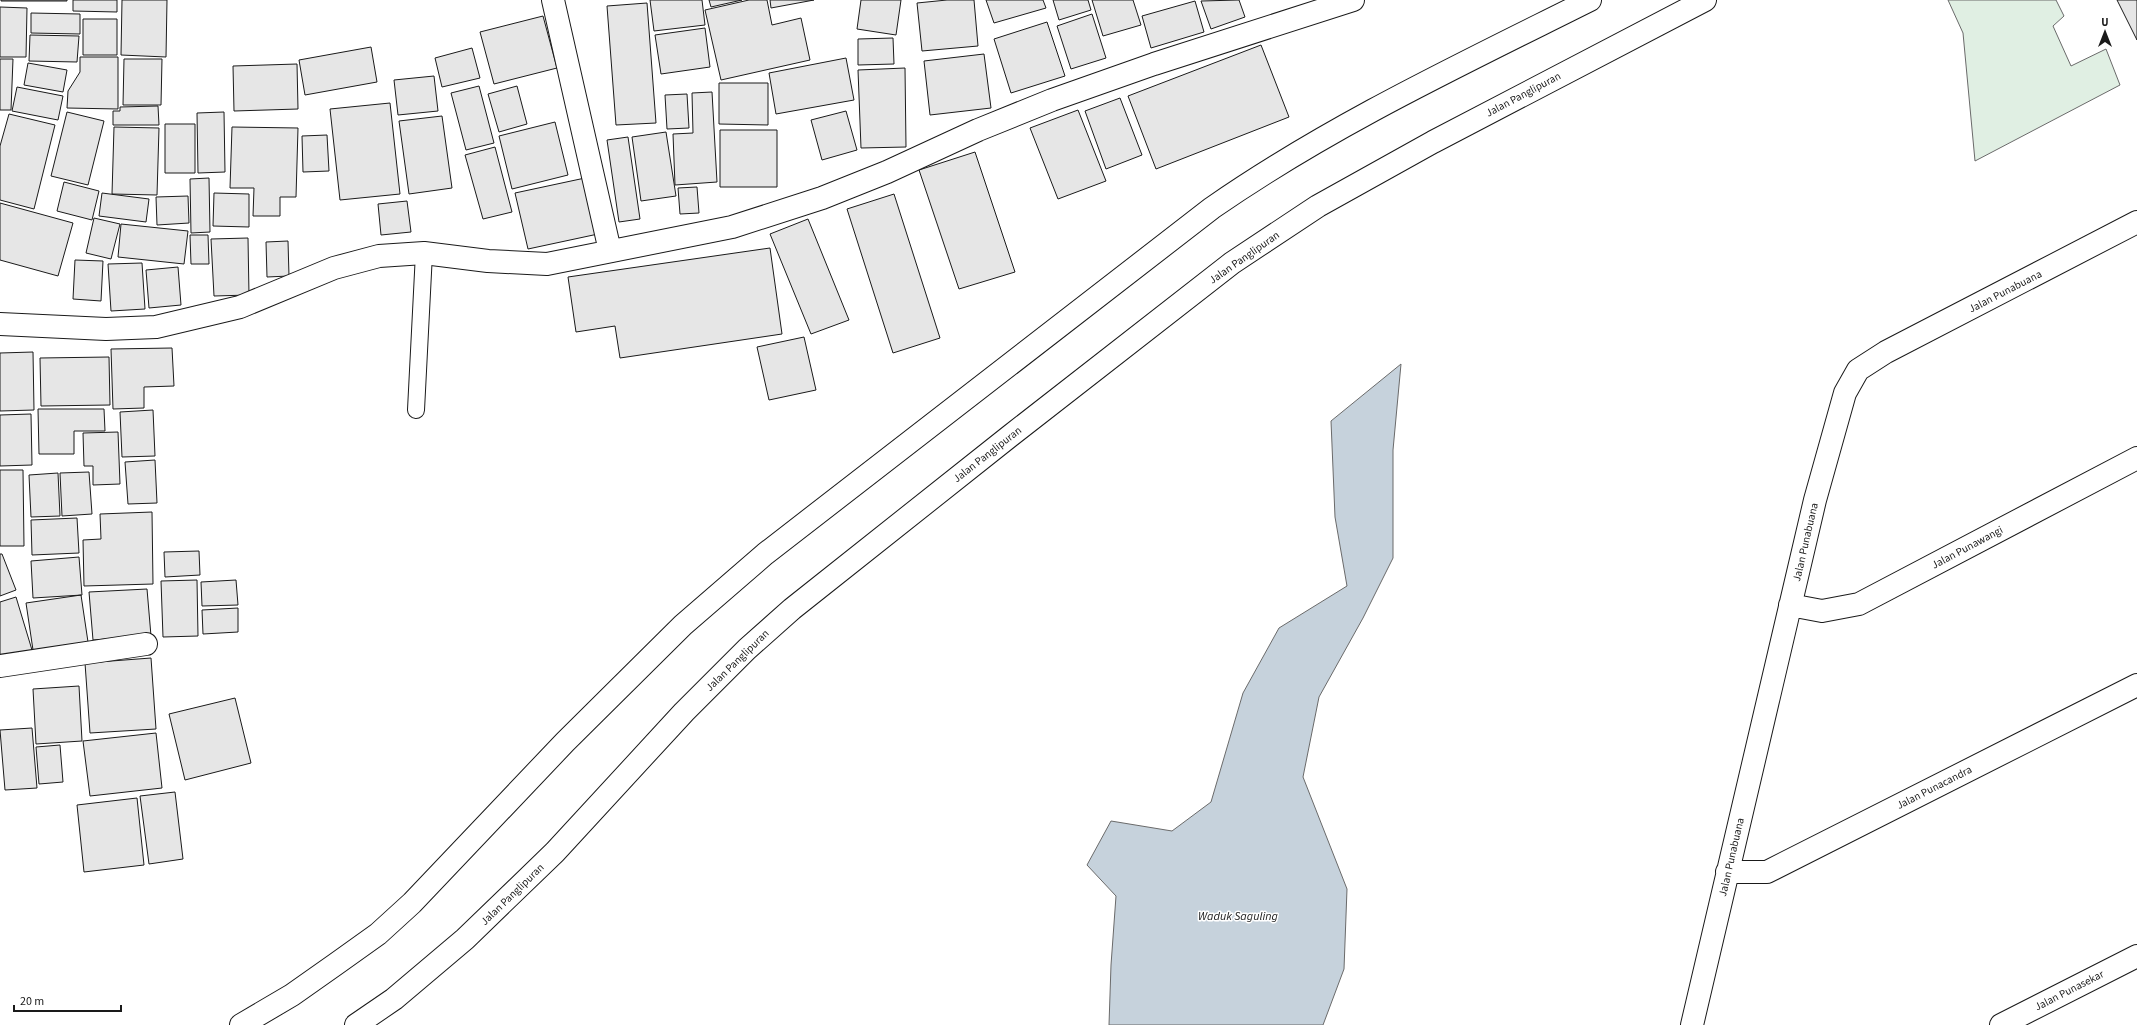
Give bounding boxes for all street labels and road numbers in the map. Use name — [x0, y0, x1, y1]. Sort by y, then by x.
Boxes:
street label: Jalan Panglipuran — [1483, 68, 1563, 121]
street label: Jalan Panglipuran — [1206, 227, 1283, 287]
street label: Jalan Punabuana — [1966, 267, 2044, 316]
street label: Jalan Panglipuran — [950, 423, 1025, 486]
street label: Jalan Punabuana — [1789, 501, 1822, 583]
street label: Jalan Punawangi — [1929, 522, 2006, 573]
street label: Jalan Panglipuran — [702, 626, 772, 695]
street label: Jalan Punacandra — [1894, 762, 1975, 813]
street label: Jalan Punabuana — [1715, 816, 1748, 898]
street label: Jalan Panglipuran — [477, 860, 547, 929]
street label: Jalan Punasekar — [2032, 966, 2107, 1014]

